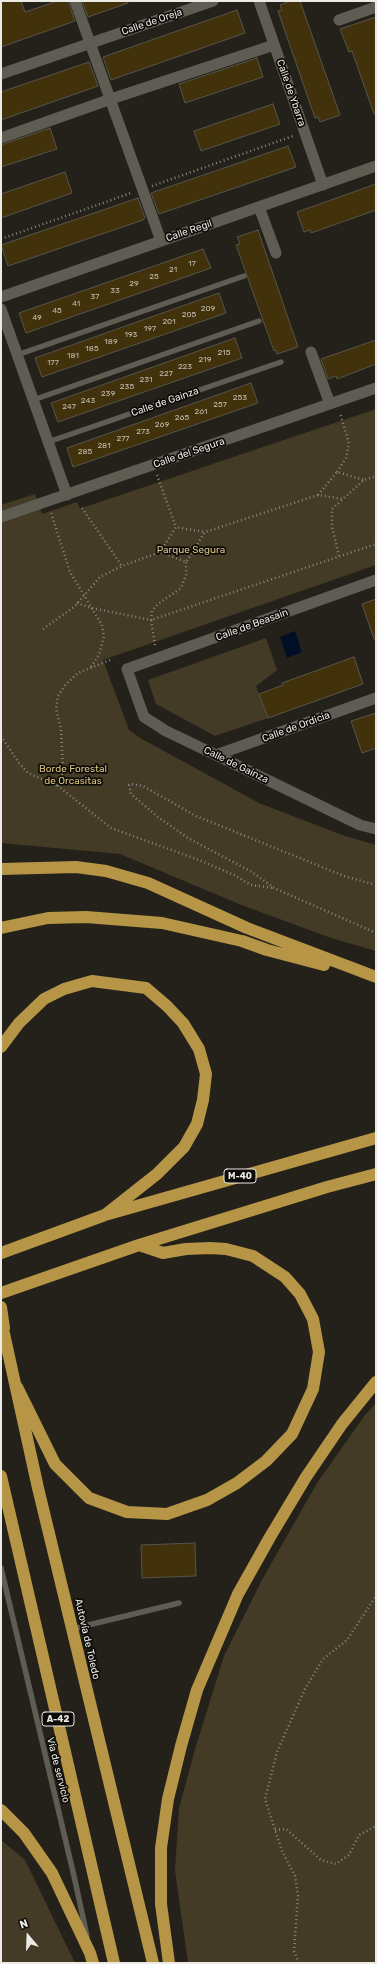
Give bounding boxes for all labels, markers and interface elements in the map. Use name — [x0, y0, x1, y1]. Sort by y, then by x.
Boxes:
street label: Calle de Oreja — [120, 6, 184, 38]
street label: Calle de Ybarra — [274, 58, 308, 128]
street label: Calle Regil — [164, 218, 214, 244]
house number: 17 — [188, 259, 196, 269]
house number: 21 — [169, 265, 177, 275]
house number: 25 — [149, 272, 159, 282]
house number: 29 — [129, 279, 139, 289]
house number: 33 — [110, 286, 120, 296]
house number: 37 — [91, 292, 99, 302]
house number: 41 — [72, 299, 80, 309]
house number: 209 — [201, 304, 215, 314]
house number: 45 — [52, 306, 62, 316]
house number: 205 — [182, 310, 196, 320]
house number: 49 — [32, 313, 42, 323]
house number: 201 — [162, 317, 176, 327]
house number: 197 — [144, 324, 156, 334]
house number: 193 — [125, 330, 137, 340]
house number: 189 — [104, 337, 118, 347]
house number: 185 — [85, 344, 99, 354]
house number: 215 — [218, 348, 230, 358]
house number: 181 — [67, 351, 79, 361]
house number: 219 — [199, 355, 211, 365]
house number: 177 — [47, 358, 59, 368]
house number: 223 — [178, 362, 192, 372]
house number: 227 — [159, 369, 173, 379]
house number: 231 — [140, 375, 152, 385]
house number: 235 — [120, 382, 134, 392]
street label: Calle de Gainza — [130, 385, 200, 419]
house number: 239 — [101, 389, 115, 399]
house number: 253 — [233, 393, 247, 403]
house number: 243 — [81, 396, 95, 406]
house number: 257 — [213, 400, 227, 410]
house number: 247 — [62, 402, 76, 412]
house number: 261 — [195, 407, 207, 417]
house number: 265 — [175, 413, 189, 423]
house number: 269 — [155, 420, 169, 430]
house number: 273 — [136, 427, 150, 437]
house number: 277 — [117, 434, 129, 444]
street label: Calle del Segura — [152, 435, 226, 471]
house number: 281 — [97, 441, 111, 451]
house number: 285 — [78, 447, 92, 457]
park label: Parque Segura — [157, 544, 225, 556]
street label: Calle de Beasain — [214, 606, 290, 644]
street label: Calle de Ordicia — [260, 709, 332, 745]
street label: Calle de Gainza — [202, 744, 270, 786]
park label: Borde Forestal de Orcasitas — [39, 763, 107, 786]
road number: M-40 — [224, 1169, 256, 1183]
street label: Autovía de Toledo — [72, 1598, 102, 1680]
road number: A-42 — [42, 1712, 74, 1726]
street label: Vía de servicio — [44, 1736, 72, 1804]
north arrow — [8, 1916, 48, 1956]
text: N — [18, 1917, 30, 1932]

